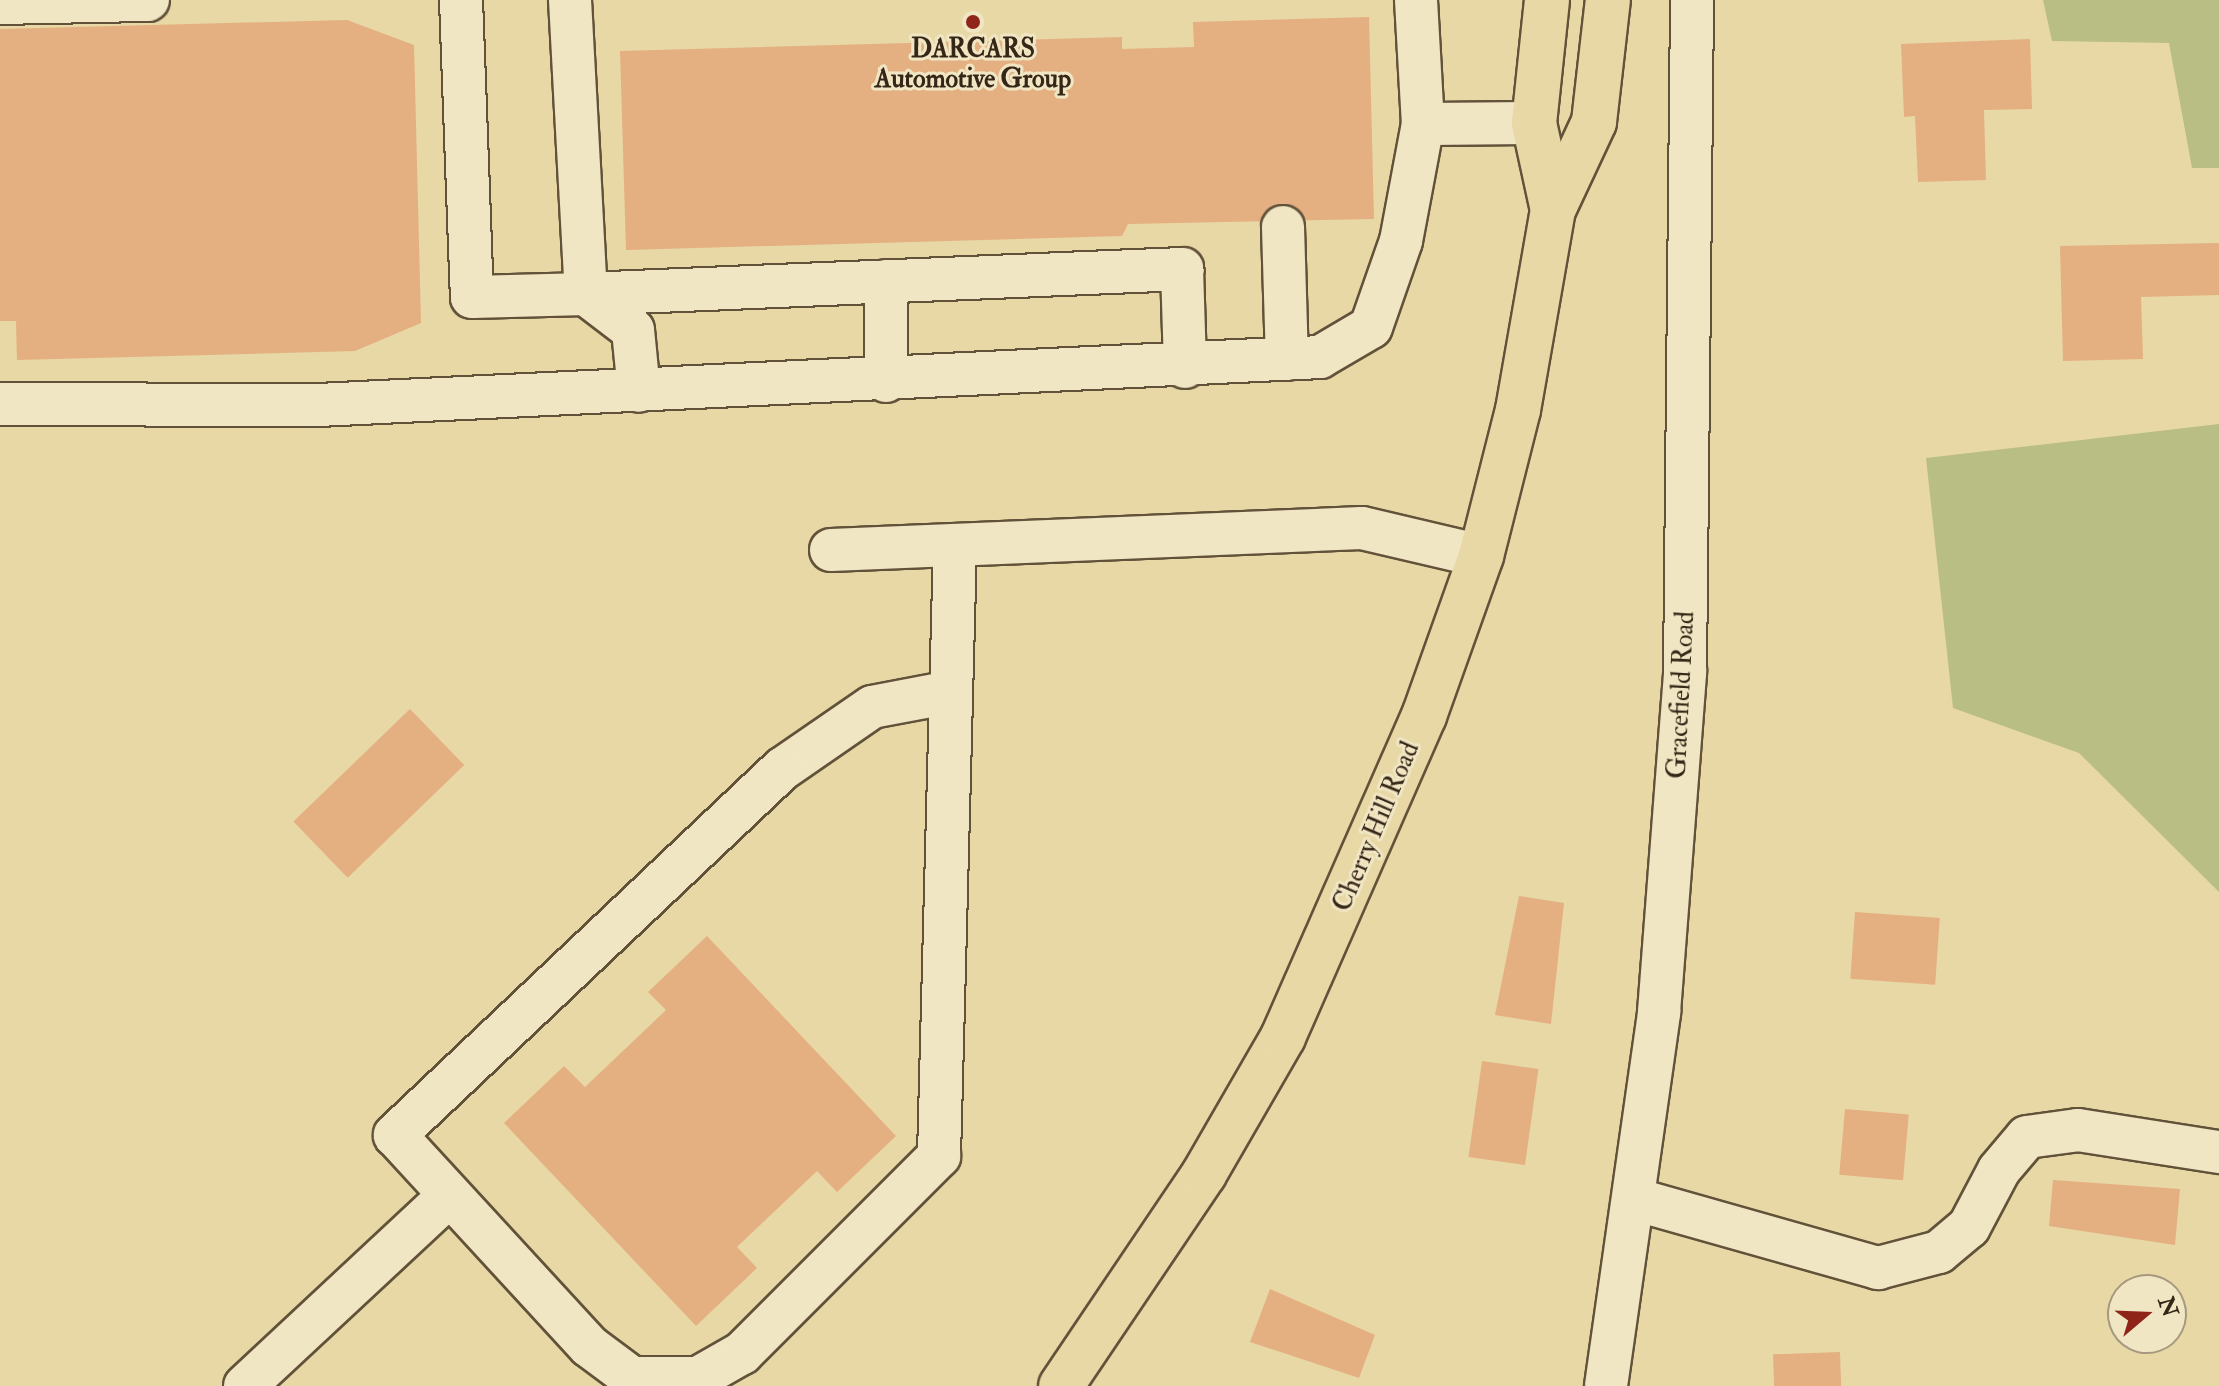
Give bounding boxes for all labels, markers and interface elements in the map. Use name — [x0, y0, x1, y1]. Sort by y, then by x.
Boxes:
marker: DARCARS Automotive Group — [964, 13, 982, 31]
place label: DARCARS Automotive Group — [875, 34, 1071, 96]
street label: Gracefield Road — [1662, 610, 1702, 780]
street label: Cherry Hill Road — [1327, 738, 1427, 916]
north arrow — [2107, 1274, 2187, 1354]
text: N — [2151, 1293, 2184, 1321]

